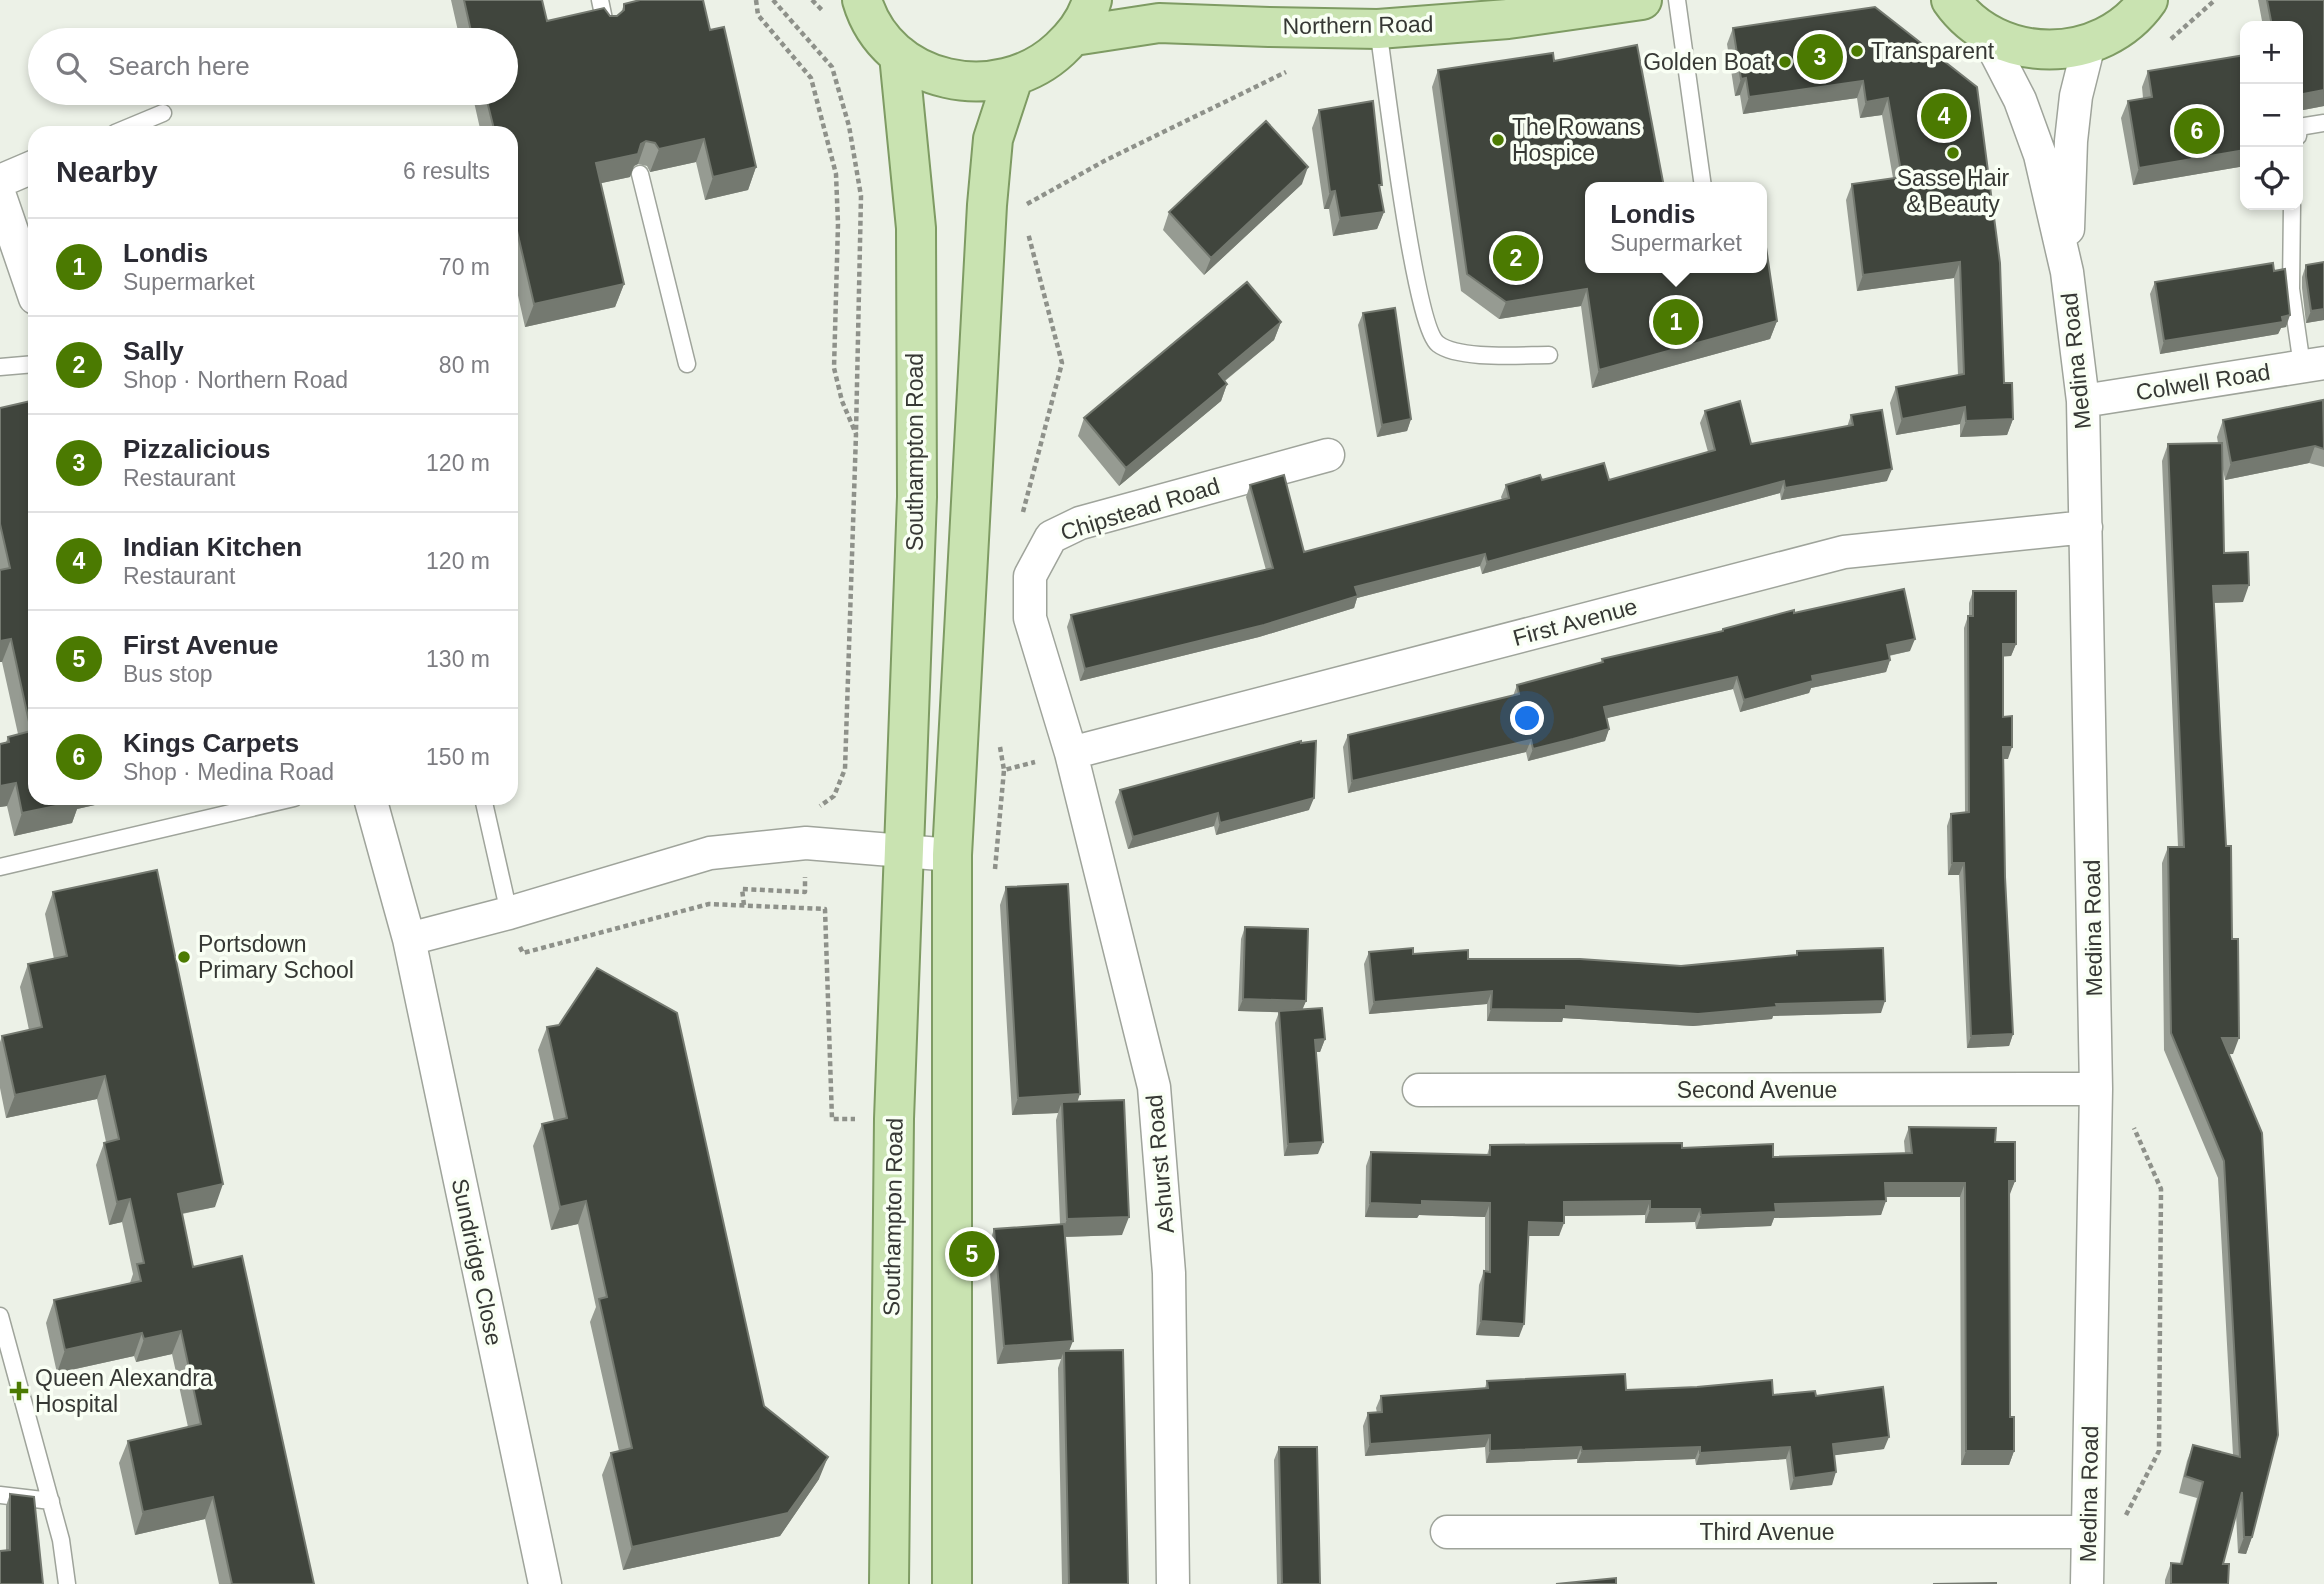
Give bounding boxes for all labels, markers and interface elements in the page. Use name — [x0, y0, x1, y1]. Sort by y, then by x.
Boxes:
street label: Northern Road — [1282, 11, 1434, 39]
map controls — [2240, 21, 2303, 210]
button: + — [2240, 21, 2303, 84]
search box — [28, 28, 518, 105]
pin: 3 — [1797, 31, 1843, 83]
place label: Transparent — [1871, 38, 1995, 64]
marker: Transparent — [1849, 43, 1865, 59]
icon: search — [52, 48, 90, 86]
place label: Golden Boat — [1643, 49, 1772, 75]
text: Search here — [108, 51, 250, 81]
marker: Golden Boat — [1777, 54, 1793, 70]
button: − — [2240, 84, 2303, 147]
pin: 4 — [1921, 90, 1967, 142]
pin: 6 — [2174, 105, 2220, 157]
place label: The Rowans Hospice — [1512, 114, 1641, 166]
marker: The Rowans Hospice — [1490, 132, 1506, 148]
marker: Sasse Hair & Beauty — [1945, 145, 1961, 161]
button: locate — [2240, 147, 2303, 210]
text: Nearby — [56, 155, 158, 188]
text: 6 results — [403, 158, 490, 184]
place label: Sasse Hair & Beauty — [1897, 165, 2010, 217]
popup — [1585, 182, 1767, 273]
text: Londis — [1610, 199, 1695, 229]
text: Supermarket — [1610, 230, 1742, 256]
pin: 2 — [1493, 232, 1539, 284]
text: Londis — [123, 238, 208, 268]
text: 1 — [73, 254, 85, 280]
text: 70 m — [439, 254, 490, 280]
text: Supermarket — [123, 269, 255, 295]
street label: Medina Road — [2056, 292, 2096, 430]
pin: 1 — [1653, 296, 1699, 348]
text: Sally — [123, 336, 184, 366]
text: 2 — [73, 352, 85, 378]
text: 80 m — [439, 352, 490, 378]
street label: Southampton Road — [902, 353, 928, 551]
street label: Colwell Road — [2134, 359, 2272, 405]
text: Shop · Northern Road — [123, 367, 348, 393]
text: Pizzalicious — [123, 434, 270, 464]
text: 3 — [73, 450, 85, 476]
text: 120 m — [426, 450, 490, 476]
text: Restaurant — [123, 465, 236, 491]
street label: Chipstead Road — [1057, 472, 1223, 546]
text: Indian Kitchen — [123, 532, 302, 562]
text: 4 — [73, 548, 85, 574]
text: 120 m — [426, 548, 490, 574]
text: Restaurant — [123, 563, 236, 589]
street label: First Avenue — [1510, 593, 1640, 651]
text: First Avenue — [123, 630, 279, 660]
text: 5 — [73, 646, 85, 672]
text: 130 m — [426, 646, 490, 672]
text: Bus stop — [123, 661, 213, 687]
your location — [1510, 701, 1544, 735]
text: Kings Carpets — [123, 728, 299, 758]
text: 6 — [73, 744, 85, 770]
text: 150 m — [426, 744, 490, 770]
text: Shop · Medina Road — [123, 759, 334, 785]
street label: Medina Road — [2079, 859, 2107, 997]
place label: Portsdown Primary School — [198, 931, 354, 983]
marker: Portsdown Primary School — [176, 949, 192, 965]
street label: Second Avenue — [1677, 1077, 1837, 1103]
street label: Ashurst Road — [1141, 1093, 1179, 1235]
street label: Southampton Road — [878, 1118, 908, 1316]
street label: Sundridge Close — [447, 1176, 507, 1348]
pin: 5 — [949, 1228, 995, 1280]
place label: Queen Alexandra Hospital — [35, 1365, 213, 1417]
marker: Queen Alexandra Hospital — [9, 1381, 29, 1401]
street label: Medina Road — [2075, 1425, 2103, 1563]
street label: Third Avenue — [1699, 1519, 1835, 1545]

